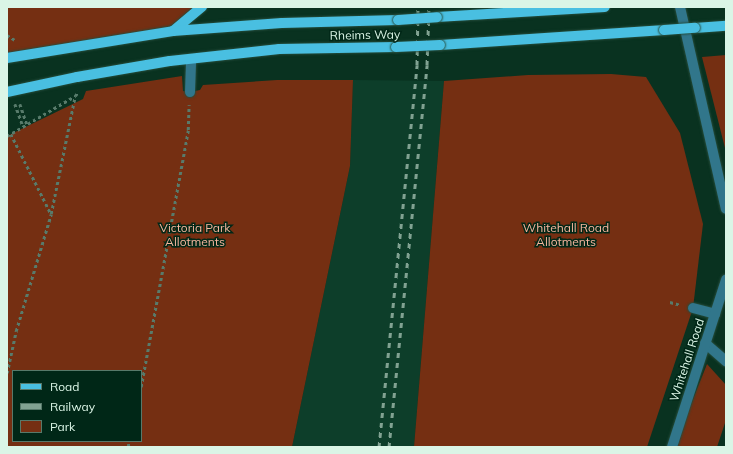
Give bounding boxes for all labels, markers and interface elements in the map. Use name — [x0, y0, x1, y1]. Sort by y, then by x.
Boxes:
street label: Rheims Way — [330, 27, 400, 43]
park label: Victoria Park Allotments — [160, 221, 230, 249]
park label: Whitehall Road Allotments — [523, 221, 609, 249]
street label: Whitehall Road — [667, 317, 707, 403]
legend — [12, 370, 142, 442]
text: Road — [50, 379, 79, 394]
text: Railway — [50, 399, 95, 414]
text: Park — [50, 419, 75, 434]

